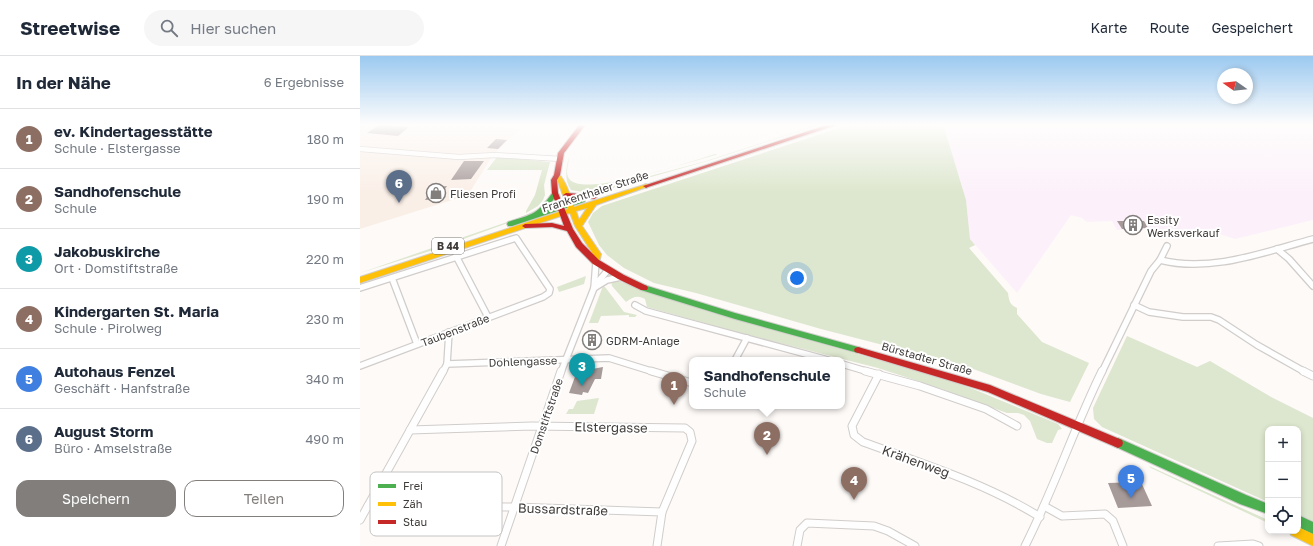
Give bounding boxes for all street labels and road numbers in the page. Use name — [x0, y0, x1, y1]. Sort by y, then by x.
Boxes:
street label: Frankenthaler Straße — [540, 168, 650, 214]
road number: B 44 — [432, 238, 464, 254]
street label: Taubenstraße — [419, 311, 491, 349]
street label: Bürstadter Straße — [880, 339, 974, 377]
street label: Dohlengasse — [488, 353, 558, 369]
street label: Domstiftstraße — [527, 376, 565, 456]
street label: Elstergasse — [574, 418, 648, 436]
street label: Krähenweg — [880, 441, 952, 481]
street label: Bussardstraße — [518, 499, 608, 519]

